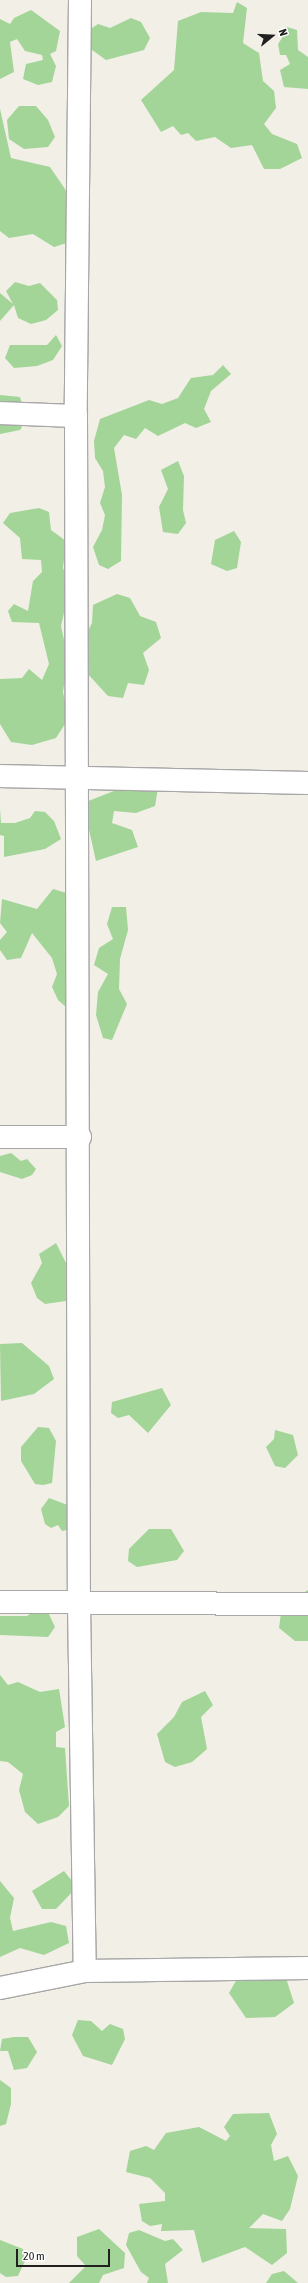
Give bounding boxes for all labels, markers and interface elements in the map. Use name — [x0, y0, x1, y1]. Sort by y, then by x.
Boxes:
north arrow — [252, 16, 292, 56]
text: N — [277, 27, 290, 37]
scale bar — [18, 2241, 112, 2267]
text: 20 m — [23, 2249, 45, 2263]

